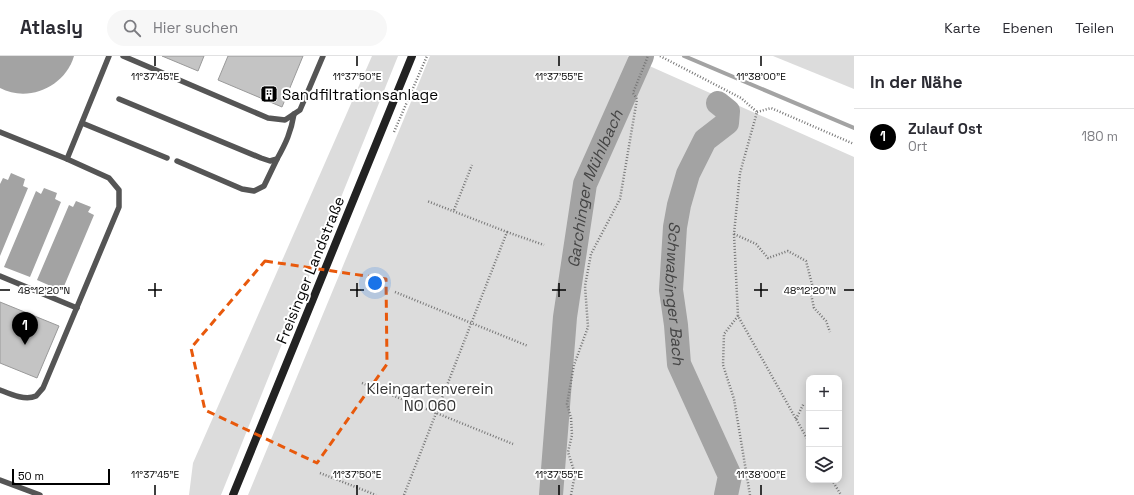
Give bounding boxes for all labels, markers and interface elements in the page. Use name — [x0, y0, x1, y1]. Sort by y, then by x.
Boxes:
search box — [107, 10, 387, 46]
text: Atlasly — [20, 15, 83, 40]
icon: search — [121, 17, 143, 39]
text: Hier suchen — [153, 18, 238, 37]
text: Karte — [944, 19, 981, 37]
text: Ebenen — [1003, 19, 1053, 37]
text: Teilen — [1075, 19, 1114, 37]
text: 11°37'45"E — [131, 70, 179, 83]
text: 11°37'50"E — [333, 70, 382, 83]
text: 11°37'55"E — [535, 70, 583, 83]
text: 11°38'00"E — [736, 70, 786, 83]
text: In der Nähe — [870, 71, 962, 93]
building icon: Sandfiltrationsanlage — [259, 84, 279, 104]
place label: Sandfiltrationsanlage — [282, 85, 438, 104]
water label: Garchinger Mühlbach — [562, 105, 628, 269]
text: Zulauf Ost — [908, 119, 983, 138]
text: 1 — [880, 128, 886, 145]
text: 180 m — [1082, 128, 1118, 145]
text: Ort — [908, 138, 928, 155]
street label: Freisinger Landstraße — [272, 193, 348, 347]
water label: Schwabinger Bach — [660, 220, 690, 367]
your location — [365, 273, 385, 293]
text: 48°12'20"N — [18, 284, 70, 297]
text: 48°12'20"N — [784, 284, 836, 297]
pin: 1 — [12, 312, 38, 345]
map controls — [806, 375, 842, 483]
button: + — [806, 375, 842, 411]
park label: Kleingartenverein NO 060 — [367, 379, 493, 415]
button: − — [806, 411, 842, 447]
button: layers — [806, 447, 842, 483]
scale bar — [12, 467, 110, 486]
text: 11°37'45"E — [131, 468, 179, 481]
text: 11°37'50"E — [333, 468, 382, 481]
text: 11°37'55"E — [535, 468, 583, 481]
text: 11°38'00"E — [736, 468, 786, 481]
text: 50 m — [18, 469, 44, 483]

